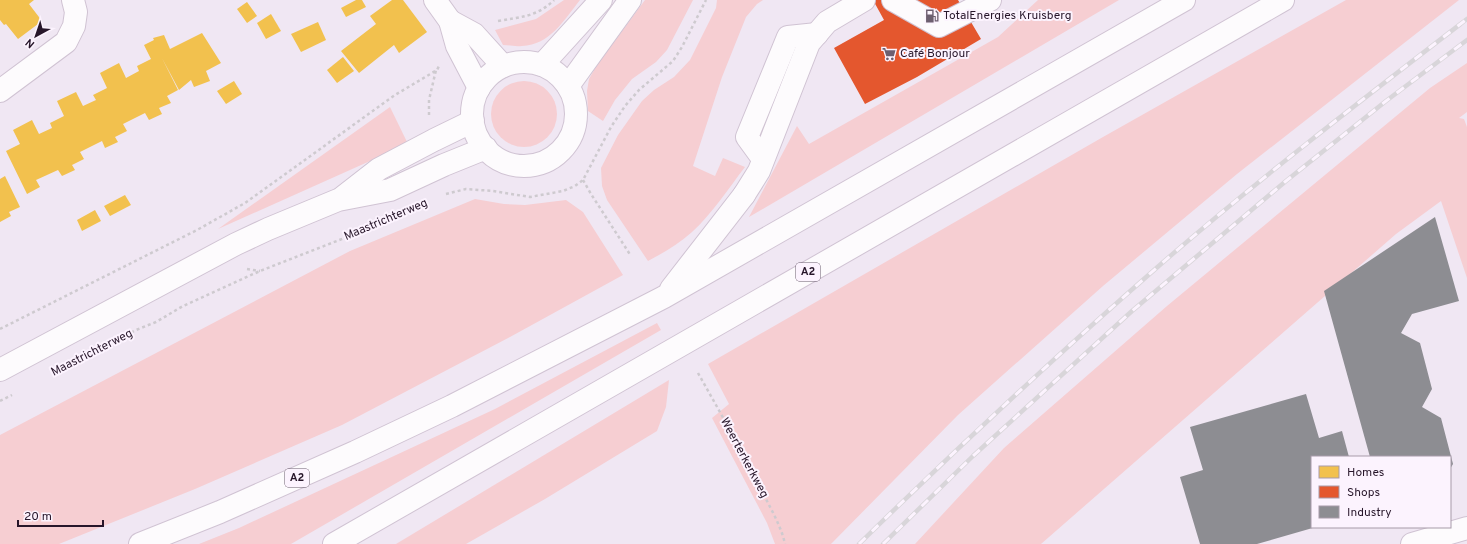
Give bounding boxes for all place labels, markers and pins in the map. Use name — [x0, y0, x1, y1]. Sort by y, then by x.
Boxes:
fuel station icon: TotalEnergies Kruisberg — [924, 8, 940, 24]
place label: TotalEnergies Kruisberg — [943, 8, 1072, 24]
supermarket icon: Café Bonjour — [881, 46, 897, 62]
place label: Café Bonjour — [900, 46, 970, 62]

